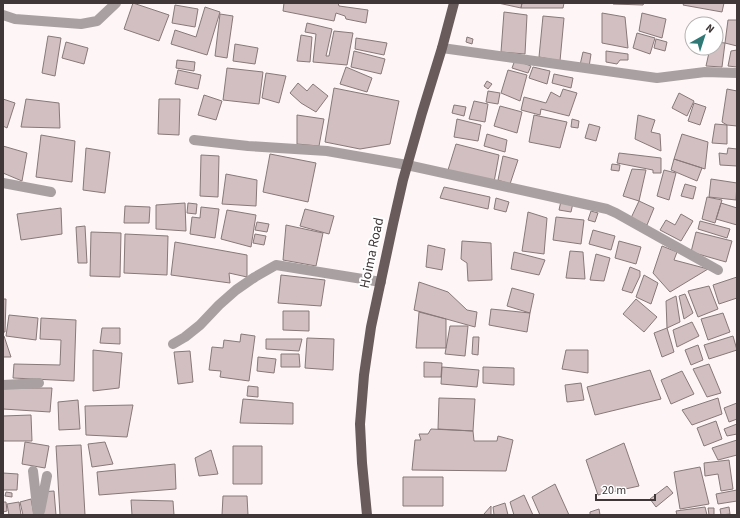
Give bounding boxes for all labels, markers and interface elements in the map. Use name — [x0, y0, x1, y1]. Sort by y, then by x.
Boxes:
north arrow — [684, 16, 724, 56]
text: N — [702, 20, 718, 37]
street label: Hoima Road — [355, 216, 389, 290]
scale bar — [596, 476, 655, 502]
text: 20 m — [602, 482, 626, 499]

